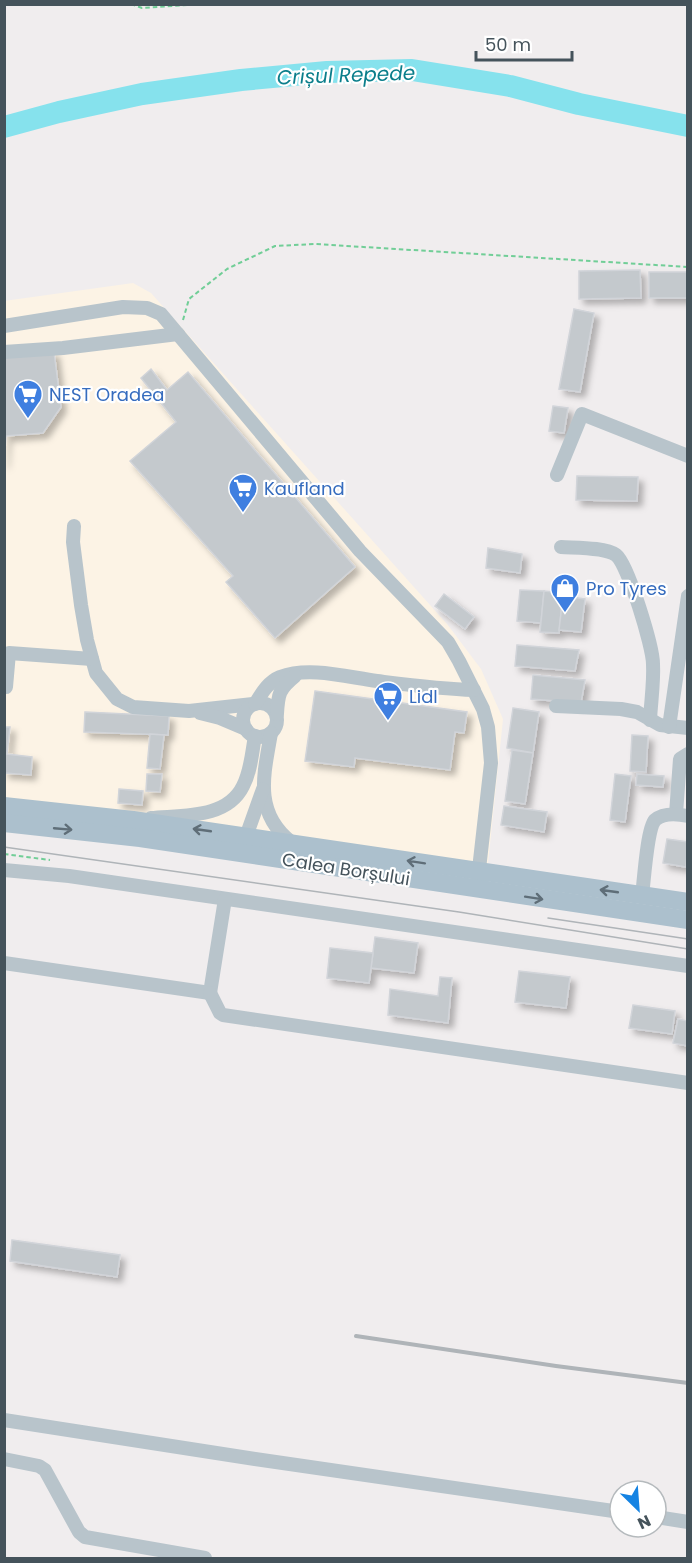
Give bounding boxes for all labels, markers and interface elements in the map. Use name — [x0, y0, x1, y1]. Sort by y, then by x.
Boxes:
scale bar — [476, 24, 572, 62]
text: 50 m — [485, 32, 531, 57]
water label: Crișul Repede — [276, 59, 416, 91]
supermarket icon: NEST Oradea — [12, 378, 44, 420]
place label: NEST Oradea — [49, 382, 165, 407]
supermarket icon: Kaufland — [227, 472, 259, 514]
place label: Kaufland — [264, 476, 345, 501]
shop icon: Pro Tyres — [549, 572, 581, 614]
place label: Pro Tyres — [586, 576, 667, 601]
supermarket icon: Lidl — [372, 680, 404, 722]
place label: Lidl — [409, 684, 438, 709]
one-way arrow — [52, 824, 72, 835]
one-way arrow — [193, 824, 213, 835]
street label: Calea Borșului — [280, 847, 412, 891]
one-way arrow — [407, 856, 426, 867]
one-way arrow — [599, 885, 619, 896]
one-way arrow — [524, 892, 543, 903]
north arrow — [608, 1479, 668, 1539]
text: N — [634, 1509, 654, 1535]

